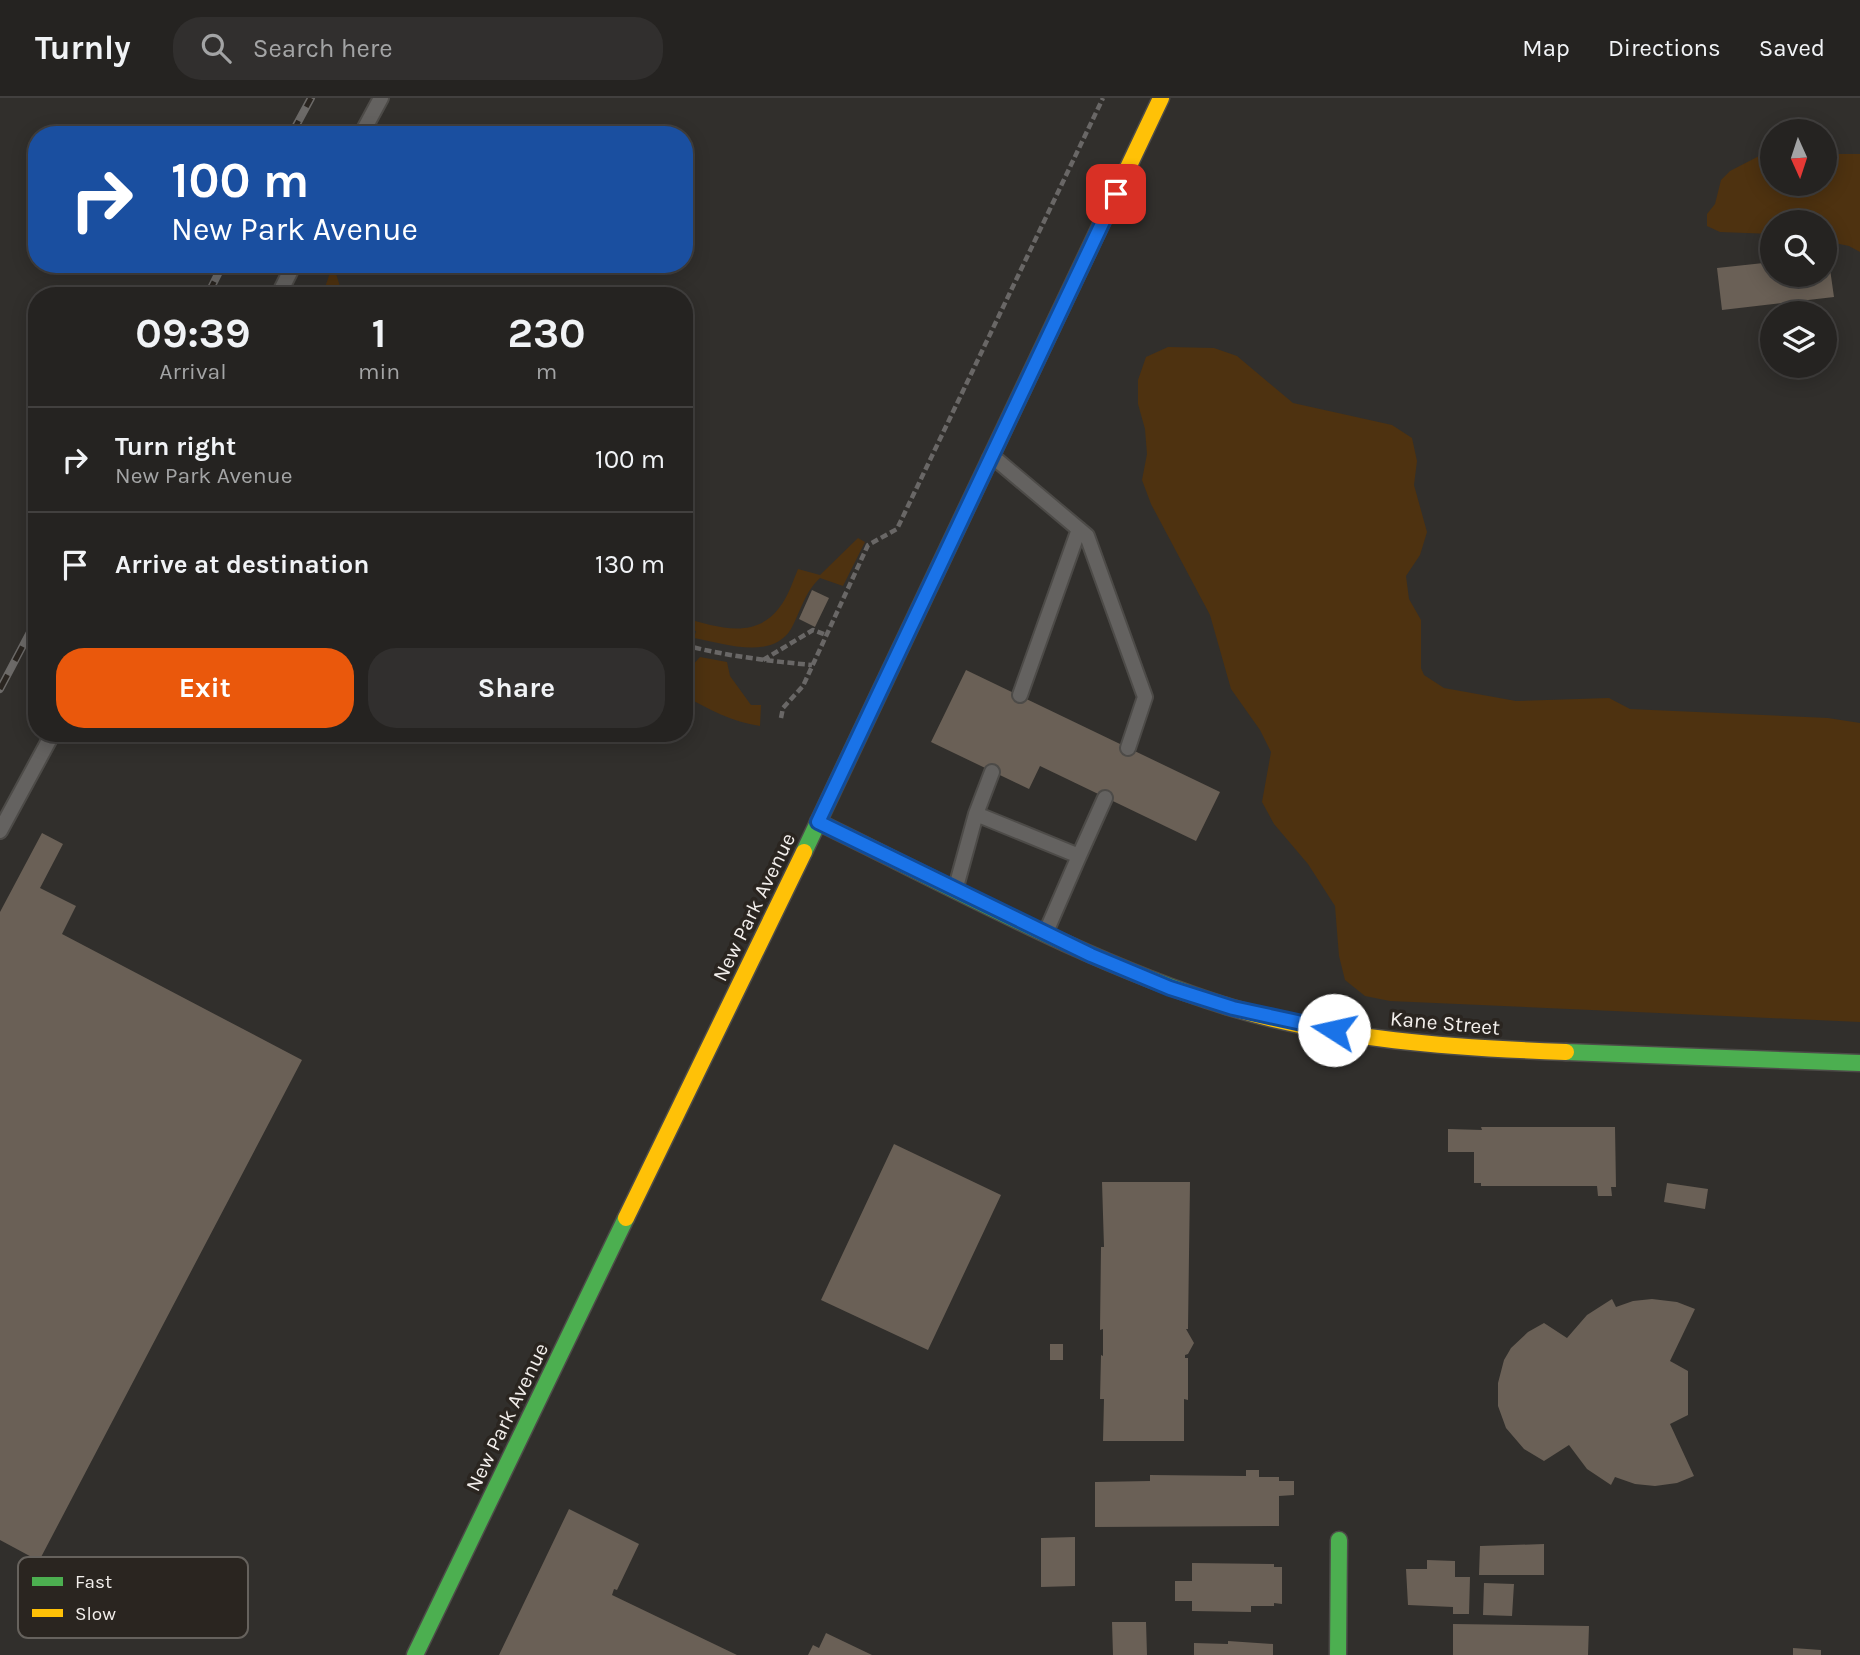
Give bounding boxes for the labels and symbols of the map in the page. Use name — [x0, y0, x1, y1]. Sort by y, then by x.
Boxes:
north arrow — [1760, 119, 1838, 196]
pin — [1086, 164, 1146, 224]
street label: New Park Avenue — [708, 829, 800, 985]
position arrow — [1297, 993, 1371, 1067]
street label: Kane Street — [1389, 1006, 1501, 1040]
street label: New Park Avenue — [461, 1339, 553, 1495]
legend — [18, 1557, 248, 1638]
text: Fast — [75, 1571, 112, 1593]
text: Slow — [75, 1603, 116, 1625]

